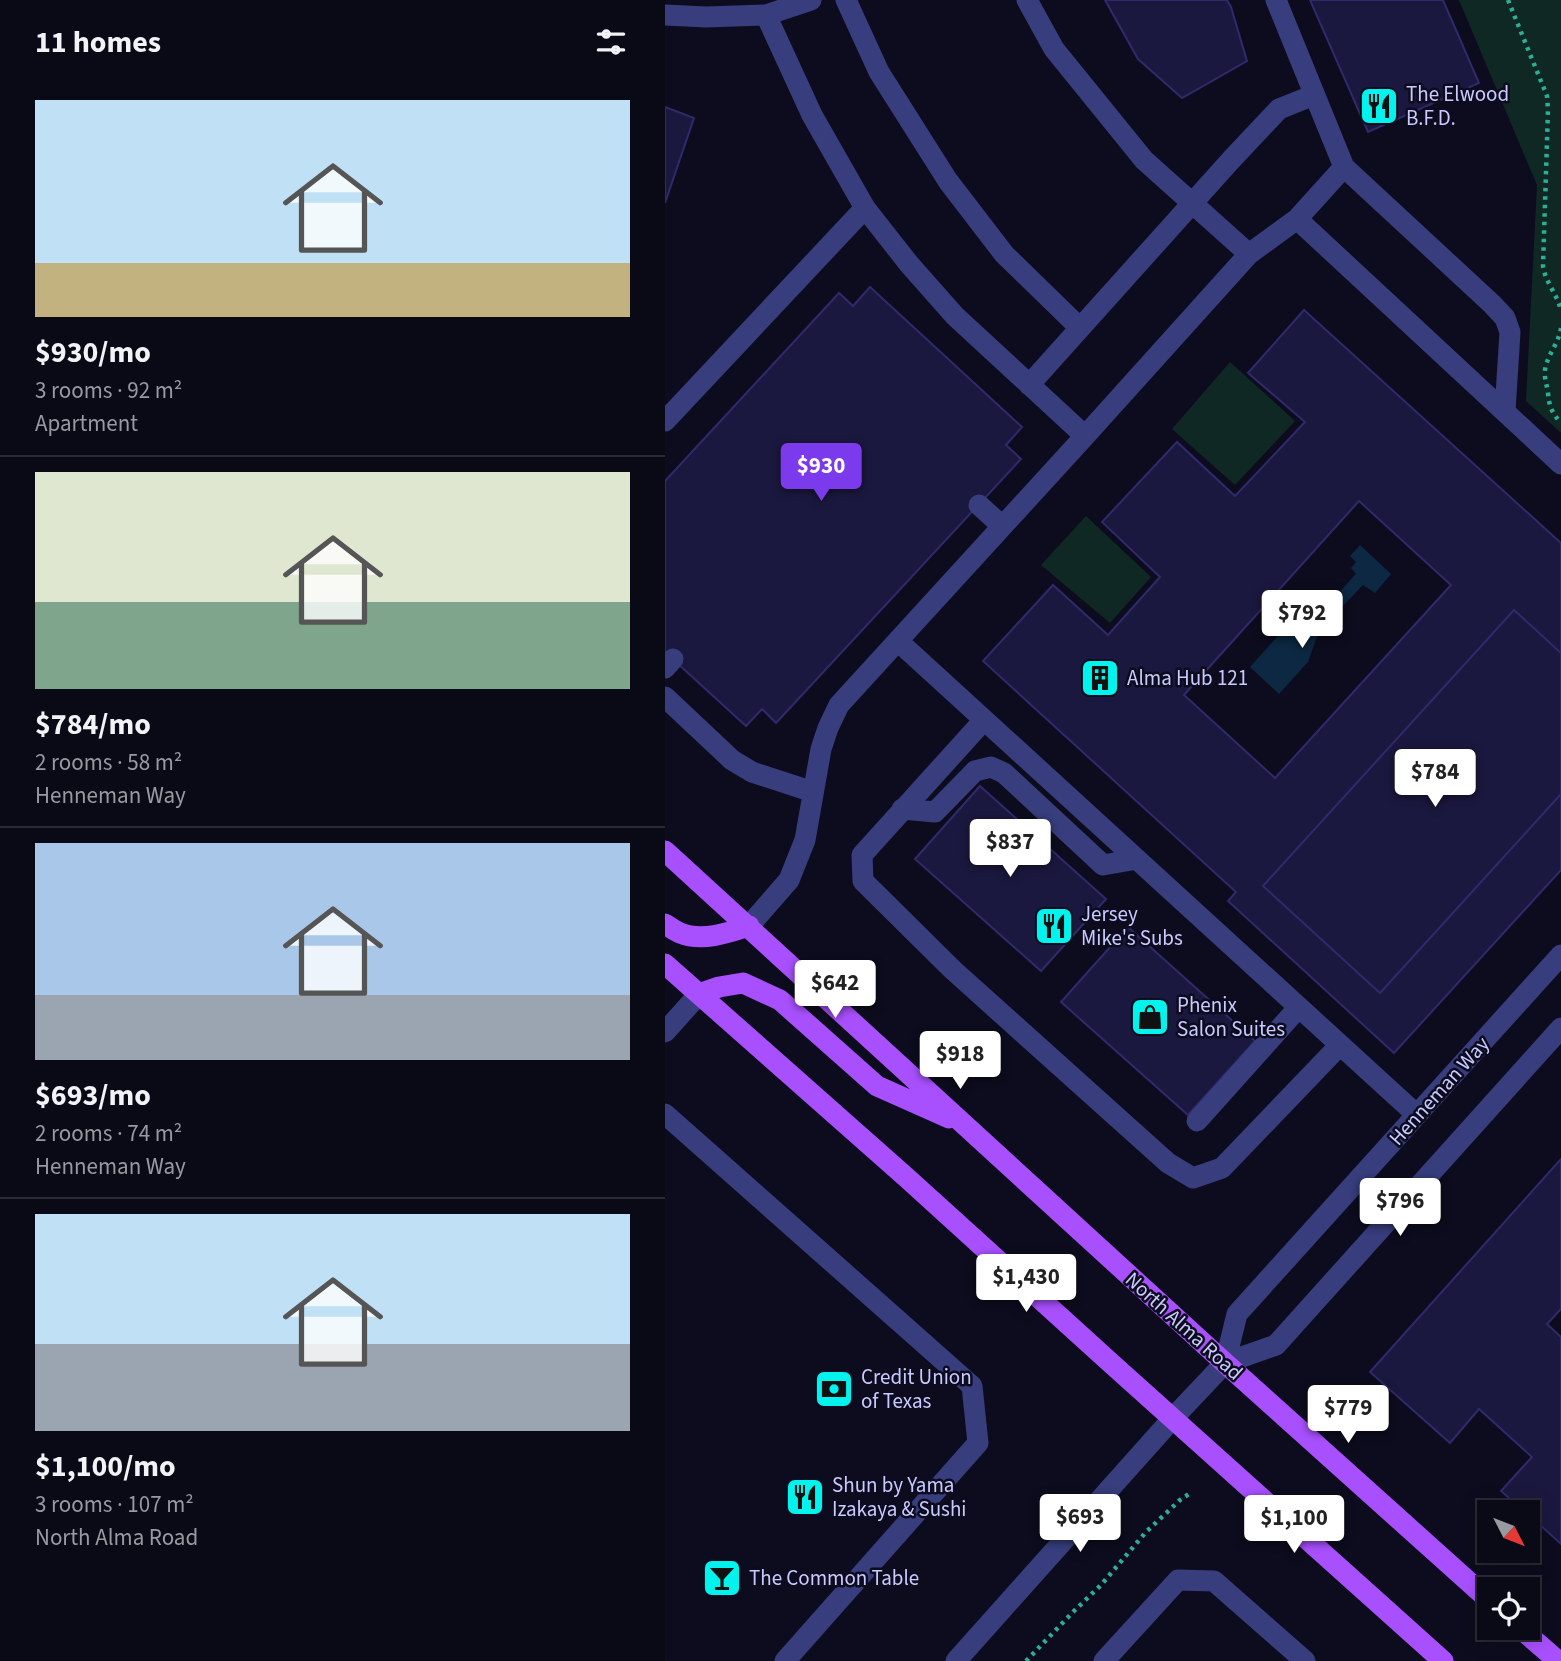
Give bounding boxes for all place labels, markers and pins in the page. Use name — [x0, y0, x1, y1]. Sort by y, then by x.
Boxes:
place label: The Elwood B.F.D. — [1406, 79, 1509, 133]
restaurant icon: The Elwood B.F.D. — [1358, 85, 1400, 127]
pin: $930 — [780, 444, 862, 503]
pin: $792 — [1261, 590, 1343, 650]
building icon: Alma Hub 121 — [1079, 657, 1121, 699]
place label: Alma Hub 121 — [1127, 663, 1248, 693]
pin: $784 — [1394, 750, 1476, 809]
pin: $837 — [969, 820, 1051, 879]
place label: Jersey Mike's Subs — [1081, 899, 1183, 953]
restaurant icon: Jersey Mike's Subs — [1033, 905, 1075, 947]
pin: $642 — [794, 960, 876, 1020]
place label: Phenix Salon Suites — [1177, 990, 1285, 1044]
shop icon: Phenix Salon Suites — [1129, 996, 1171, 1038]
pin: $918 — [919, 1032, 1001, 1091]
pin: $796 — [1359, 1178, 1441, 1238]
pin: $1,430 — [969, 1254, 1083, 1314]
place label: Credit Union of Texas — [861, 1362, 972, 1416]
bank icon: Credit Union of Texas — [813, 1368, 855, 1410]
pin: $779 — [1307, 1386, 1389, 1445]
place label: Shun by Yama Izakaya & Sushi — [832, 1470, 967, 1524]
restaurant icon: Shun by Yama Izakaya & Sushi — [784, 1476, 826, 1518]
pin: $693 — [1039, 1494, 1121, 1554]
pin: $1,100 — [1237, 1496, 1351, 1555]
bar icon: The Common Table — [701, 1557, 743, 1599]
place label: The Common Table — [749, 1563, 919, 1593]

